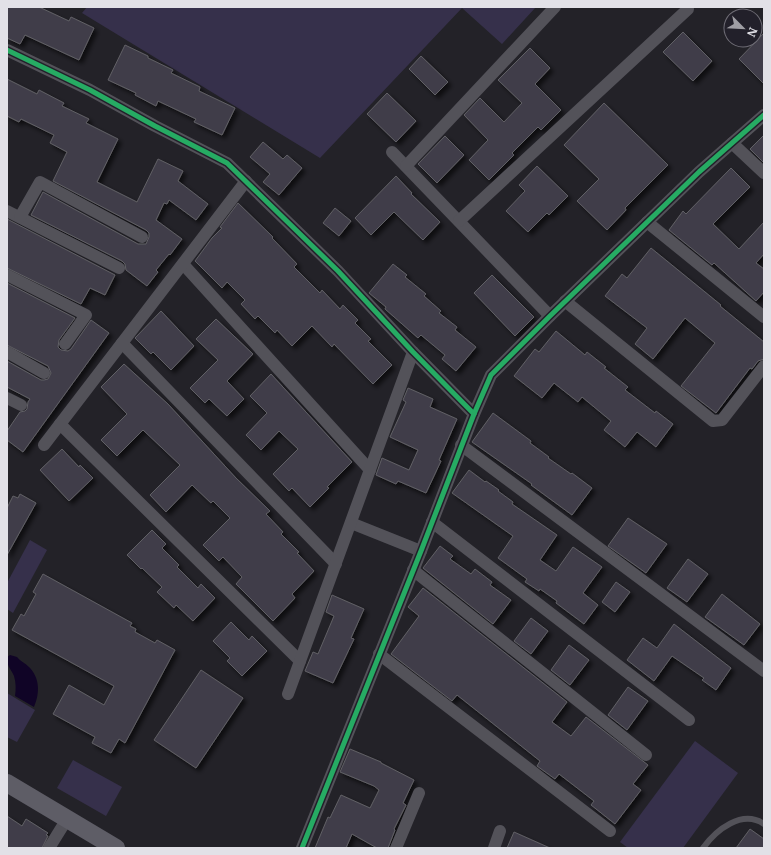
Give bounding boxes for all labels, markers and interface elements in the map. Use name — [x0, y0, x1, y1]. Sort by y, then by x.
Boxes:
north arrow — [723, 8, 763, 48]
text: N — [744, 25, 760, 39]

